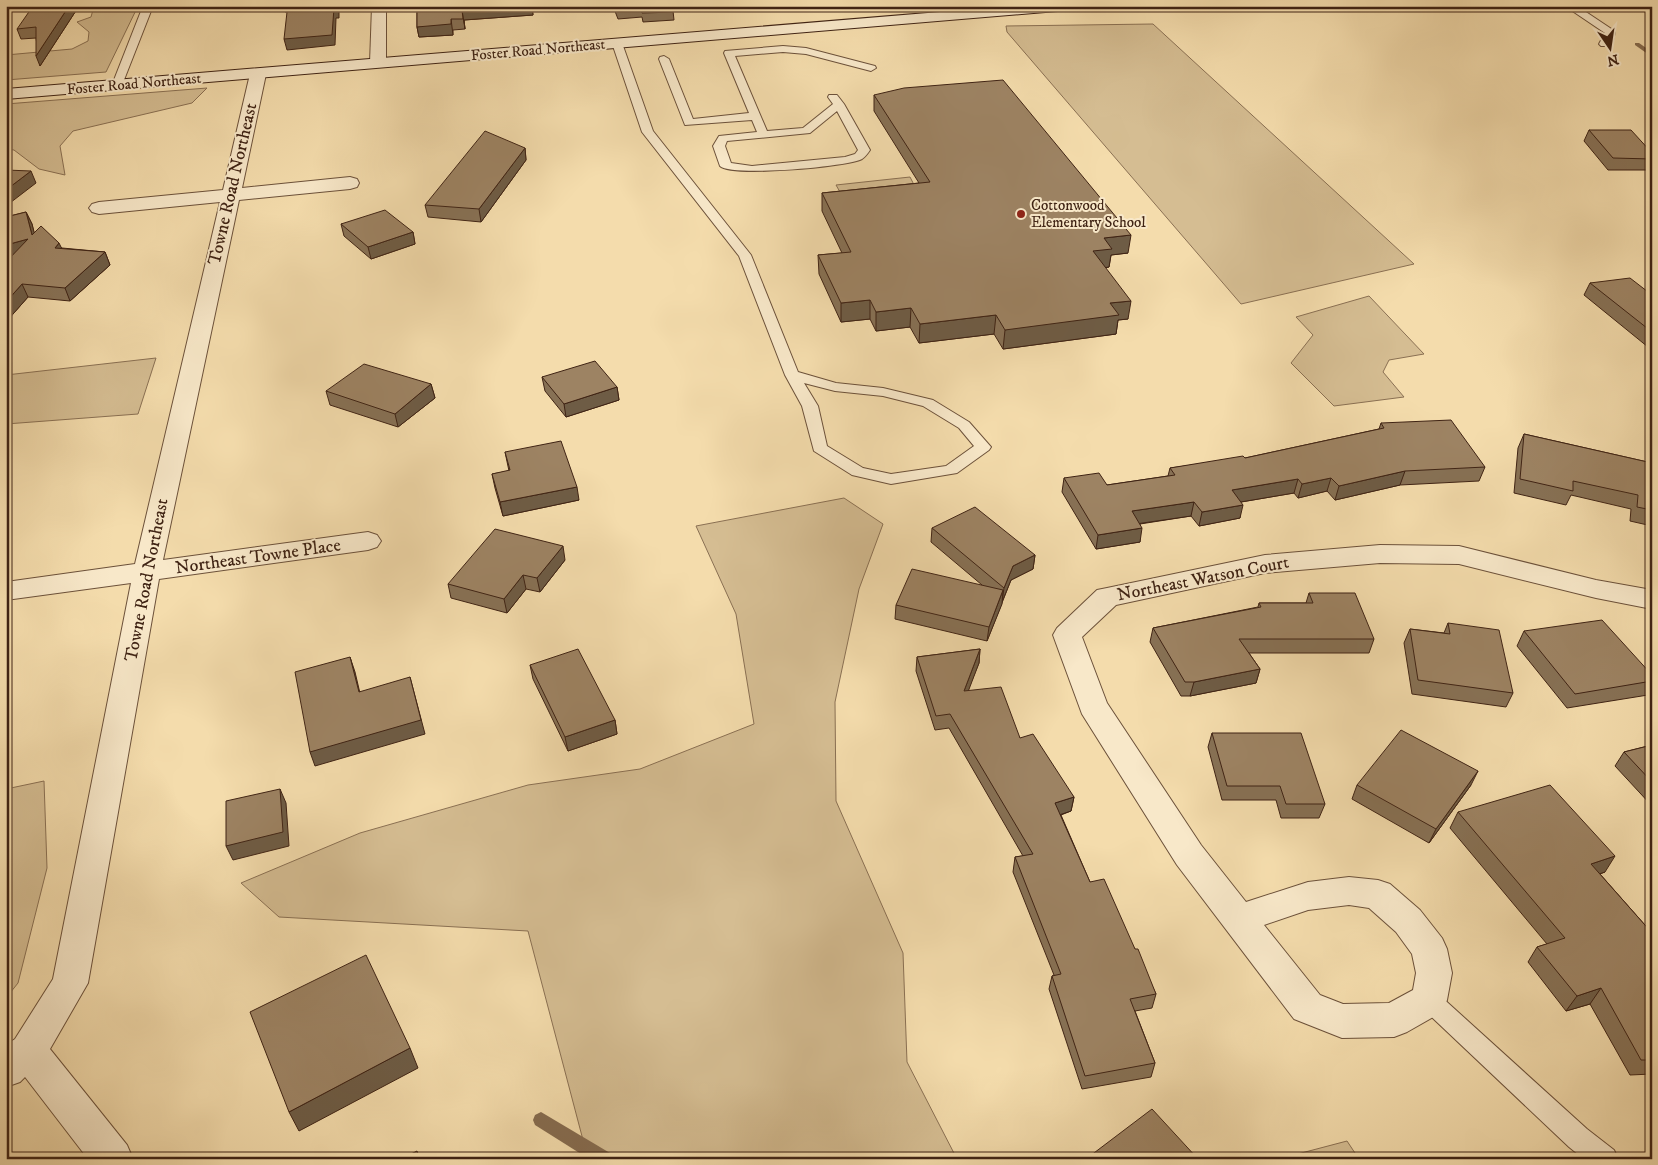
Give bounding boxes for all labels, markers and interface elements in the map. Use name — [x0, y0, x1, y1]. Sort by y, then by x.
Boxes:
north arrow — [1586, 22, 1636, 72]
street label: Foster Road Northeast — [470, 35, 606, 65]
text: N — [1605, 50, 1620, 70]
street label: Foster Road Northeast — [66, 69, 202, 99]
street label: Towne Road Northeast — [204, 101, 262, 267]
place label: Cottonwood Elementary School — [1031, 196, 1146, 232]
marker: Cottonwood Elementary School — [1015, 208, 1027, 220]
street label: Towne Road Northeast — [120, 496, 174, 663]
street label: Northeast Towne Place — [174, 534, 342, 580]
street label: Northeast Watson Court — [1115, 552, 1291, 606]

